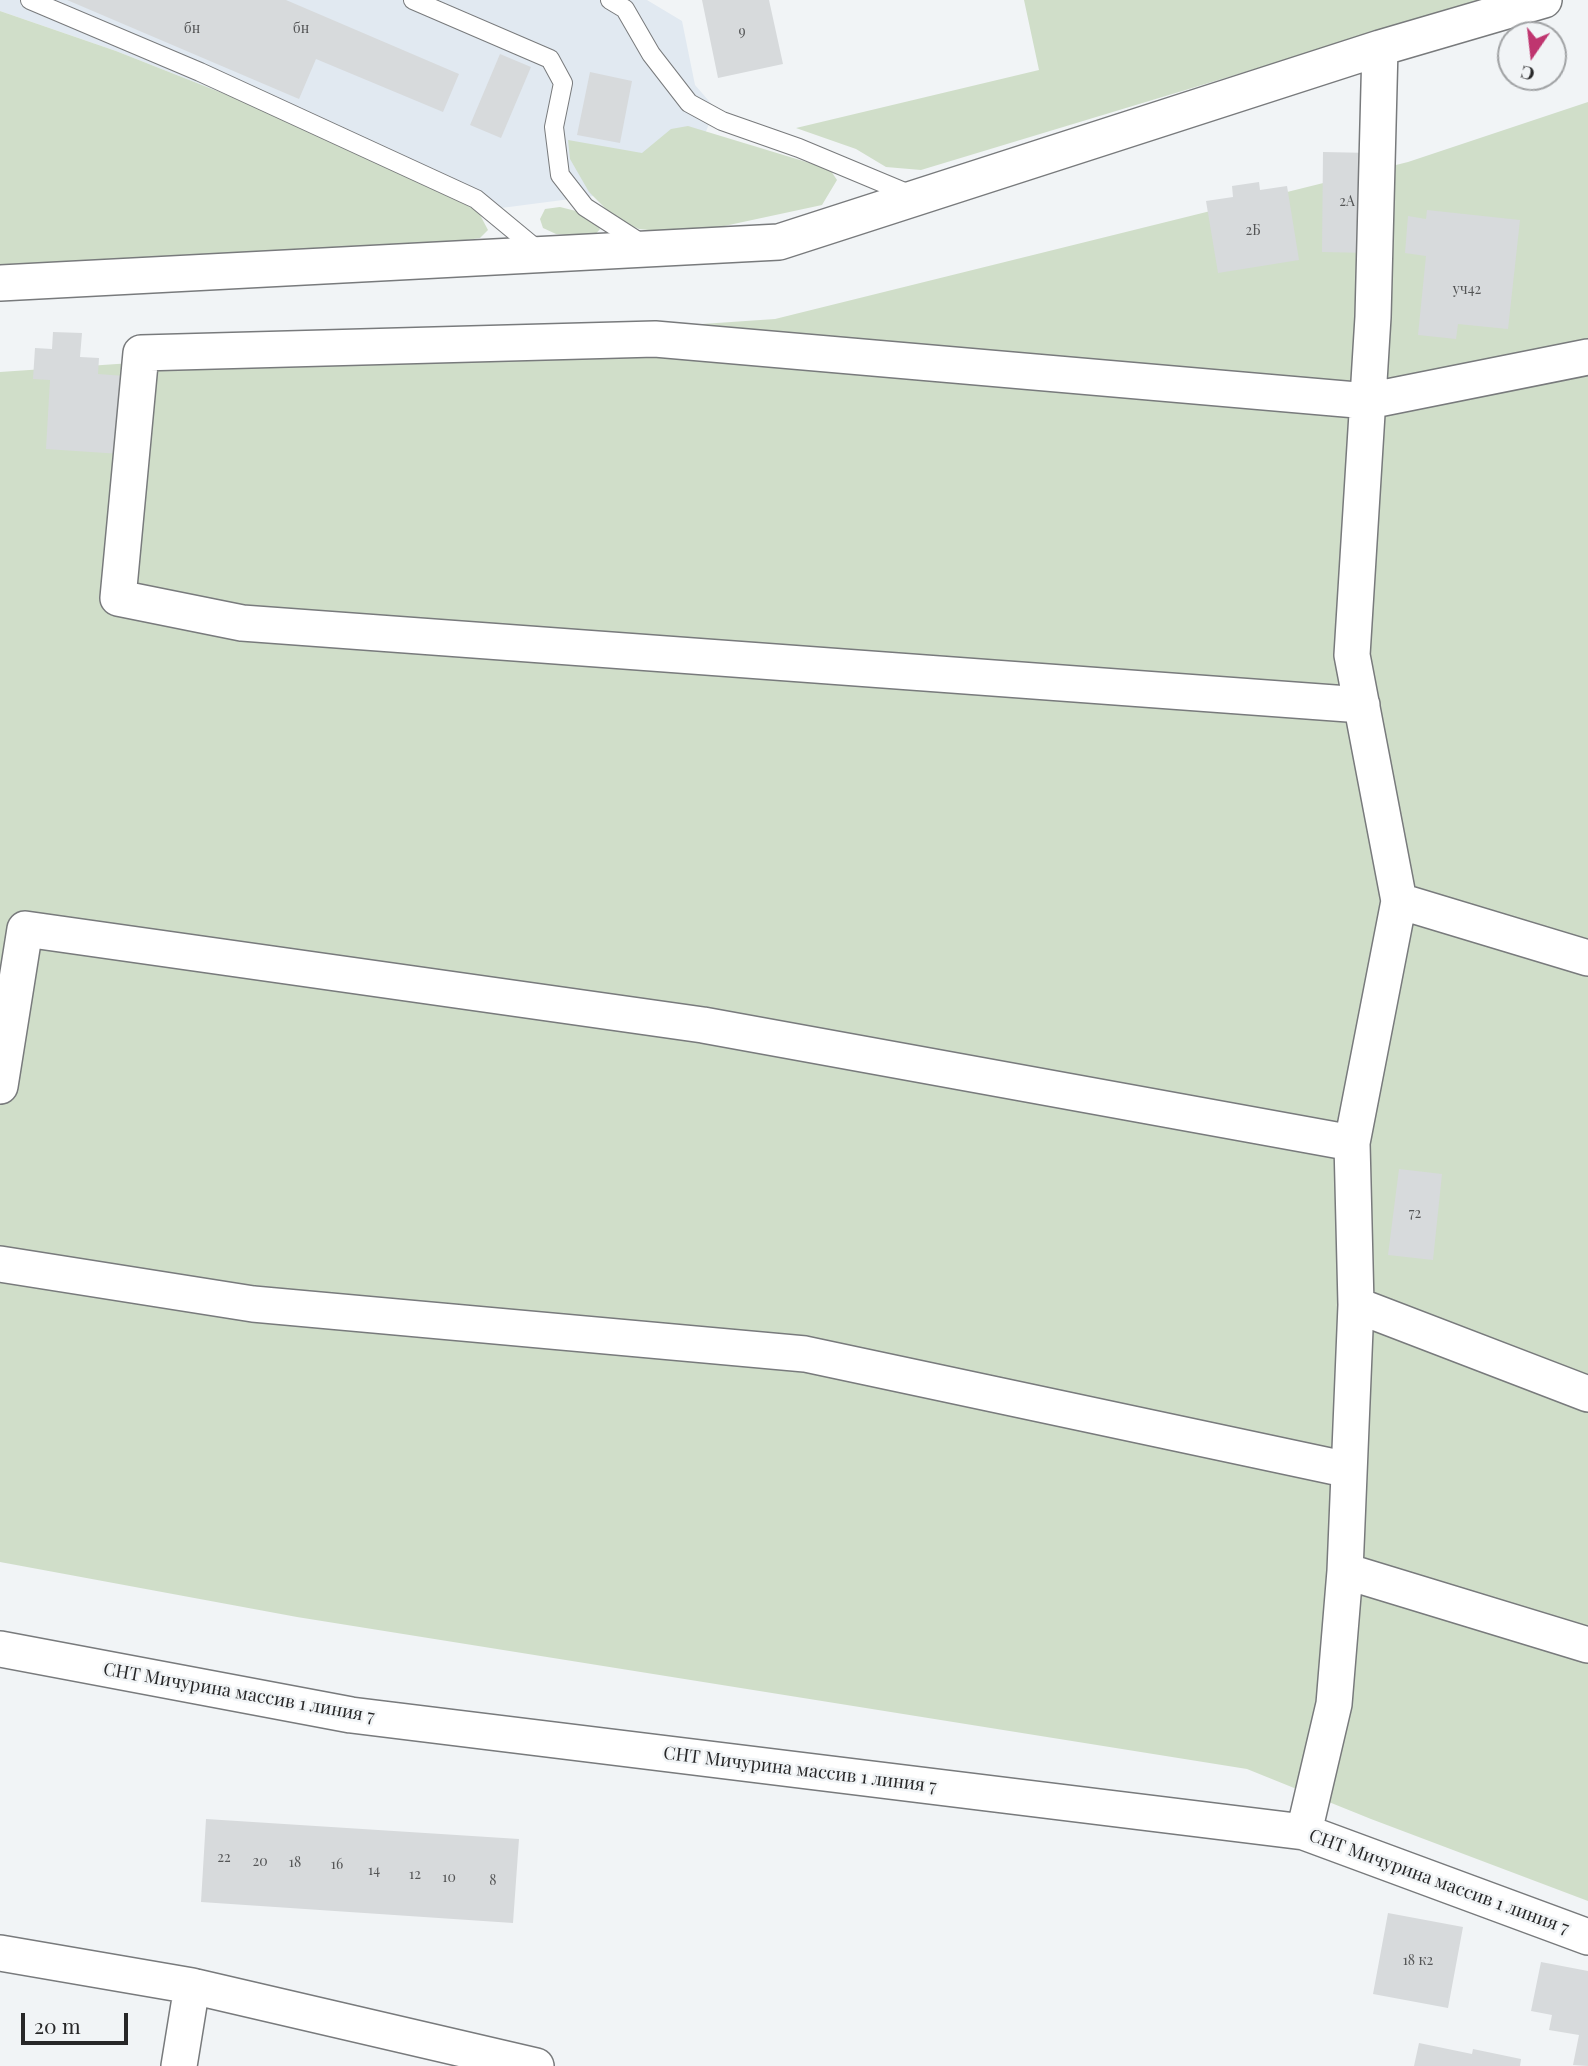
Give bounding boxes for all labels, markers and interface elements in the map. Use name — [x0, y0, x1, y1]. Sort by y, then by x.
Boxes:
house number: бн — [184, 21, 200, 37]
house number: бн — [293, 21, 309, 37]
north arrow — [1497, 21, 1567, 91]
house number: 9 — [738, 24, 746, 40]
text: С — [1518, 60, 1537, 89]
house number: 2А — [1339, 194, 1355, 210]
house number: 2Б — [1245, 223, 1261, 239]
house number: уч42 — [1453, 282, 1481, 298]
house number: 72 — [1409, 1206, 1421, 1222]
street label: СНТ Мичурина массив 1 линия 7 — [102, 1658, 376, 1728]
street label: СНТ Мичурина массив 1 линия 7 — [662, 1743, 938, 1797]
street label: СНТ Мичурина массив 1 линия 7 — [1306, 1825, 1572, 1939]
house number: 22 — [217, 1850, 231, 1866]
house number: 20 — [252, 1854, 268, 1870]
house number: 18 — [289, 1855, 301, 1871]
house number: 16 — [331, 1857, 343, 1873]
house number: 14 — [368, 1863, 380, 1879]
house number: 12 — [409, 1867, 421, 1883]
house number: 10 — [442, 1870, 456, 1886]
house number: 8 — [489, 1873, 497, 1889]
house number: 18 к2 — [1403, 1953, 1433, 1969]
scale bar — [24, 2000, 131, 2044]
text: 20 m — [34, 2011, 81, 2039]

